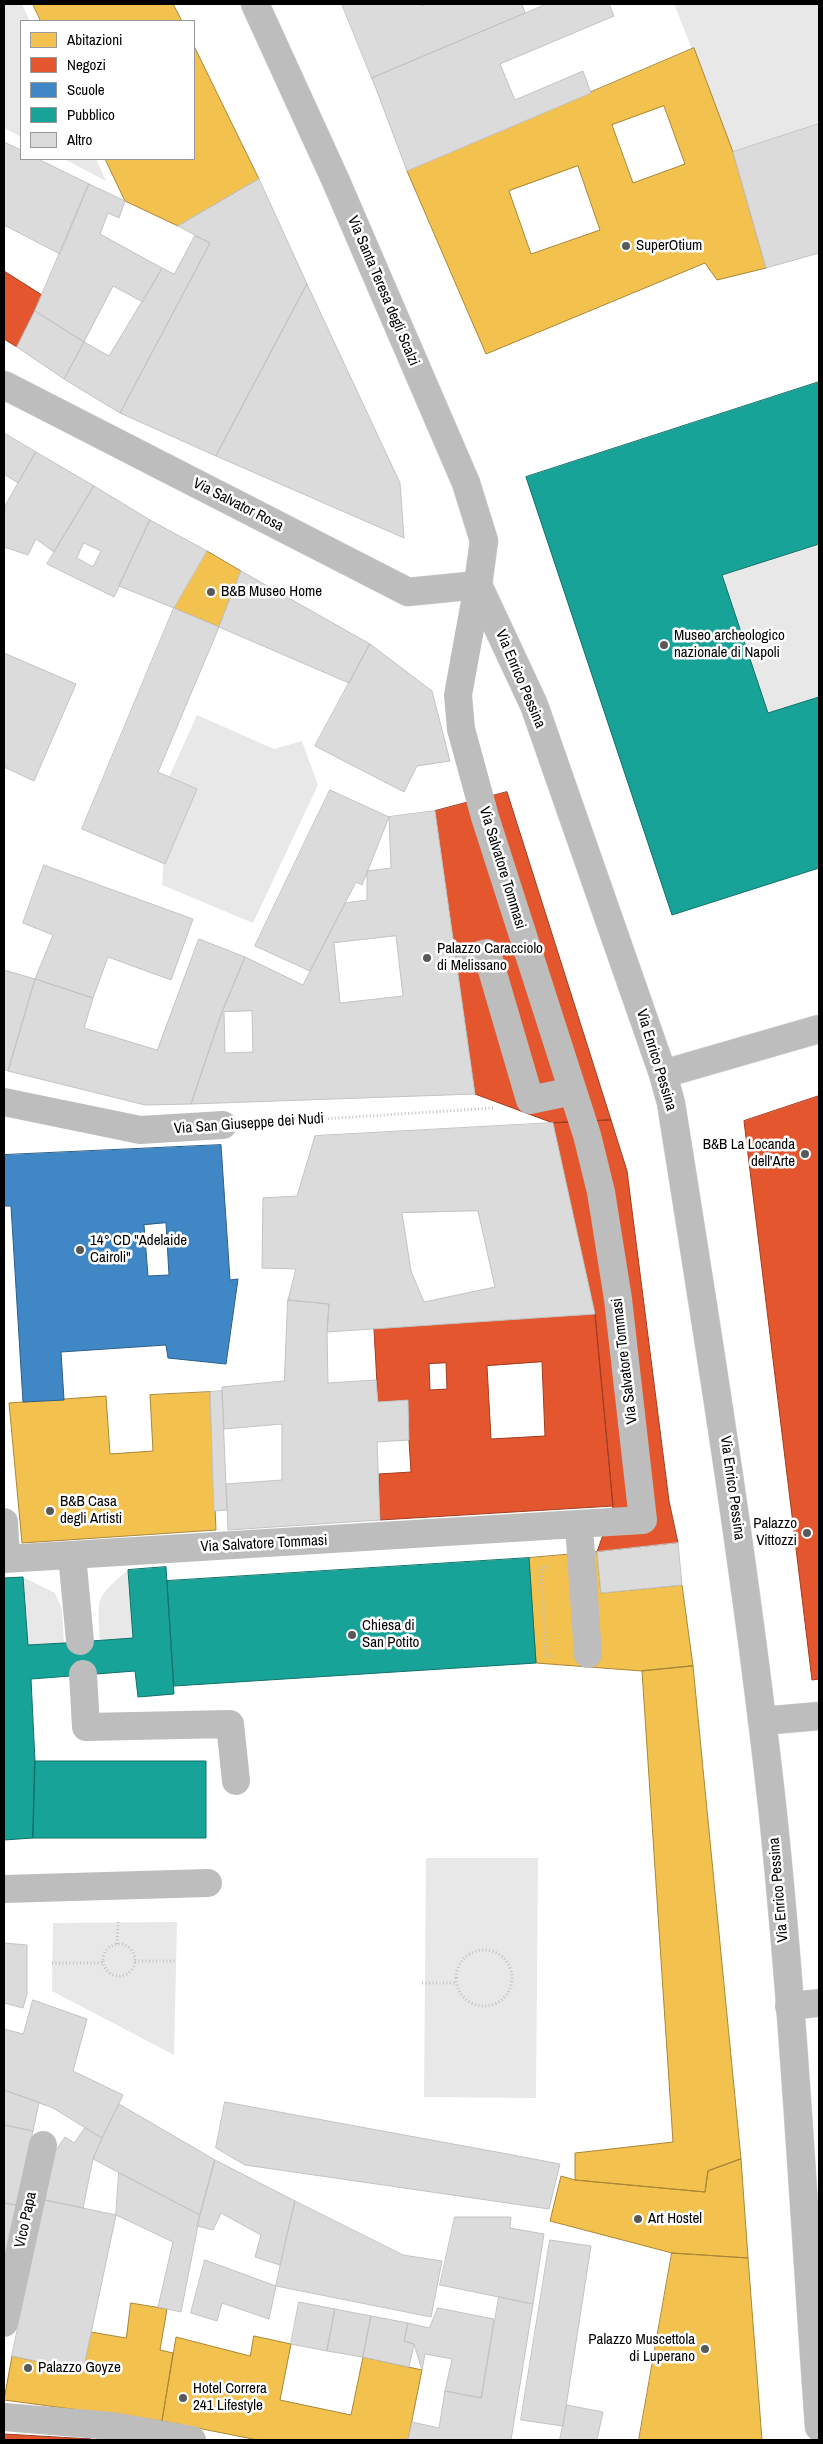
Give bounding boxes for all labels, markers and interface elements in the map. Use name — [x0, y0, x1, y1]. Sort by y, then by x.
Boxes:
legend — [20, 20, 195, 160]
text: Abitazioni — [67, 29, 122, 50]
text: Negozi — [67, 54, 106, 75]
text: Scuole — [67, 79, 105, 100]
text: Pubblico — [67, 104, 115, 125]
text: Altro — [67, 129, 92, 150]
street label: Via Santa Teresa degli Scalzi — [343, 213, 423, 369]
place label: SuperOtium — [636, 237, 702, 255]
marker: SuperOtium — [620, 240, 632, 252]
street label: Via Salvator Rosa — [190, 475, 286, 535]
place label: B&B Museo Home — [221, 583, 322, 601]
marker: B&B Museo Home — [205, 586, 217, 598]
street label: Via Enrico Pessina — [491, 627, 549, 731]
place label: Museo archeologico nazionale di Napoli — [674, 627, 785, 662]
marker: Museo archeologico nazionale di Napoli — [658, 639, 670, 651]
street label: Via Salvatore Tommasi — [475, 805, 529, 931]
place label: Palazzo Caracciolo di Melissano — [437, 940, 543, 975]
marker: Palazzo Caracciolo di Melissano — [421, 952, 433, 964]
street label: Via Enrico Pessina — [632, 1007, 680, 1113]
street label: Via San Giuseppe dei Nudi — [173, 1110, 325, 1138]
place label: B&B La Locanda dell'Arte — [703, 1136, 795, 1171]
marker: B&B La Locanda dell'Arte — [799, 1148, 811, 1160]
place label: 14° CD "Adelaide Cairoli" — [90, 1232, 187, 1267]
marker: 14° CD "Adelaide Cairoli" — [74, 1244, 86, 1256]
street label: Via Salvatore Tommasi — [608, 1297, 642, 1425]
street label: Via Enrico Pessina — [716, 1435, 748, 1541]
place label: B&B Casa degli Artisti — [60, 1493, 122, 1528]
marker: B&B Casa degli Artisti — [44, 1505, 56, 1517]
place label: Palazzo Vittozzi — [753, 1515, 797, 1550]
marker: Palazzo Vittozzi — [801, 1527, 813, 1539]
street label: Via Salvatore Tommasi — [200, 1532, 328, 1556]
place label: Chiesa di San Potito — [362, 1617, 419, 1652]
marker: Chiesa di San Potito — [346, 1629, 358, 1641]
street label: Via Enrico Pessina — [765, 1837, 793, 1943]
street label: Vico Papa — [11, 2190, 41, 2250]
place label: Art Hostel — [648, 2210, 702, 2228]
marker: Art Hostel — [632, 2213, 644, 2225]
place label: Palazzo Muscettola di Luperano — [588, 2331, 695, 2366]
marker: Palazzo Muscettola di Luperano — [699, 2343, 711, 2355]
place label: Palazzo Goyze — [38, 2359, 121, 2377]
marker: Palazzo Goyze — [22, 2362, 34, 2374]
place label: Hotel Correra 241 Lifestyle — [193, 2380, 267, 2415]
marker: Hotel Correra 241 Lifestyle — [177, 2392, 189, 2404]

